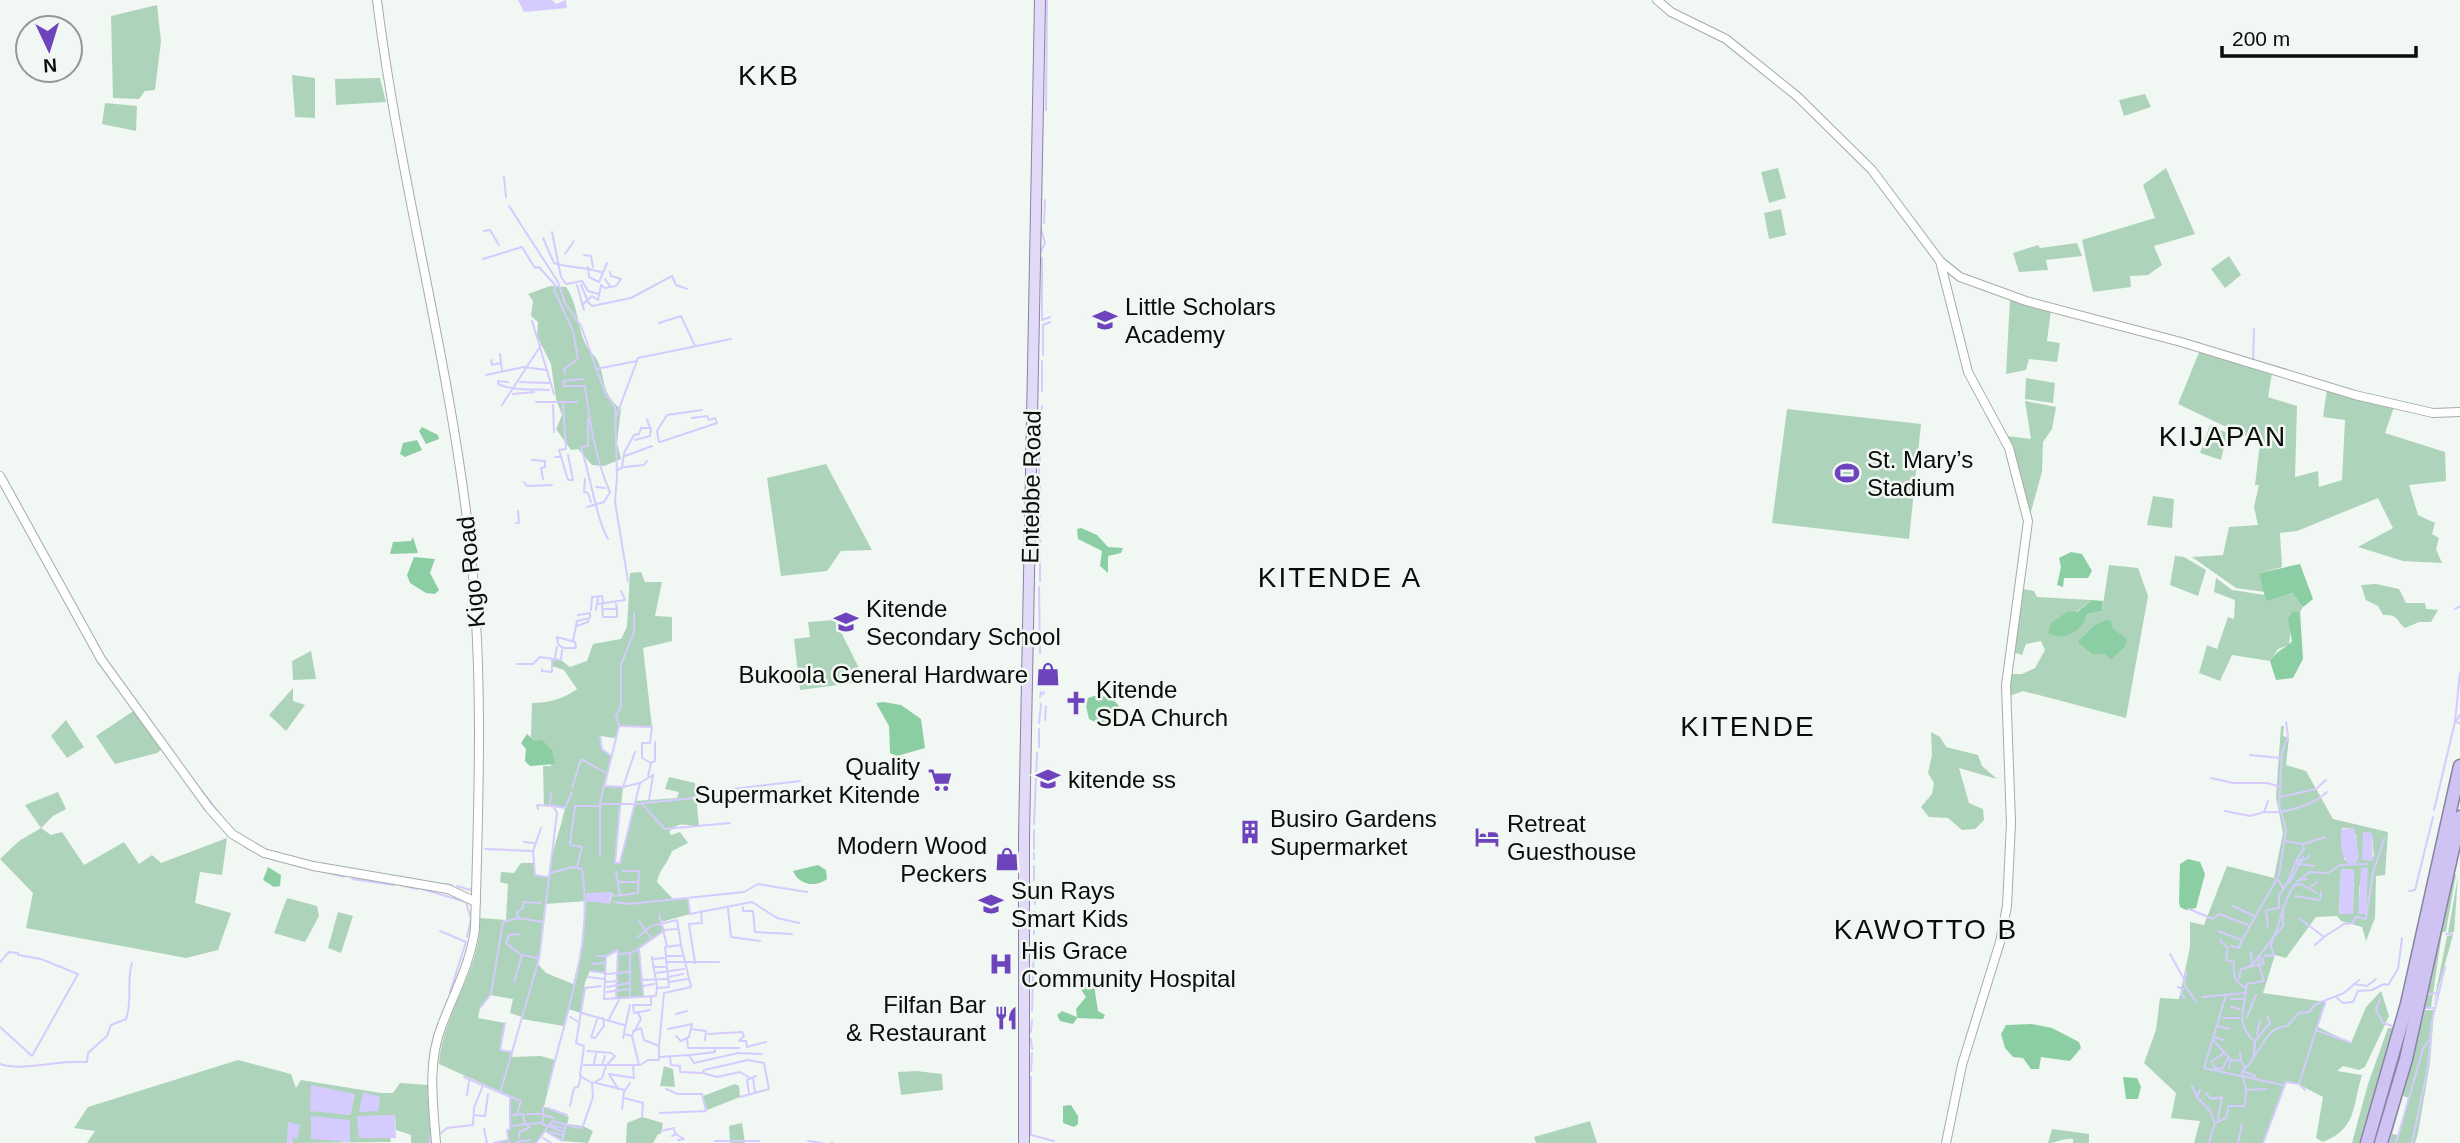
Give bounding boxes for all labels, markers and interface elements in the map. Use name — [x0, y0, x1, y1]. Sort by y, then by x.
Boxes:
north arrow — [14, 14, 84, 84]
scale bar — [2222, 14, 2416, 58]
text: 200 m — [2232, 27, 2290, 50]
text: N — [43, 55, 58, 76]
district label: KKB — [738, 60, 800, 91]
place label: Little Scholars Academy — [1125, 293, 1276, 348]
school or university icon: Little Scholars Academy — [1091, 306, 1119, 334]
street label: Entebbe Road — [1016, 410, 1046, 564]
district label: KIJAPAN — [2159, 421, 2287, 452]
place label: St. Mary’s Stadium — [1867, 446, 1973, 501]
sports icon: St. Mary’s Stadium — [1833, 459, 1861, 487]
street label: Kigo Road — [452, 515, 490, 629]
district label: KITENDE A — [1258, 562, 1422, 593]
place label: Kitende Secondary School — [866, 595, 1061, 650]
school or university icon: Kitende Secondary School — [832, 608, 860, 636]
shop icon: Bukoola General Hardware — [1034, 660, 1062, 688]
place label: Bukoola General Hardware — [739, 661, 1028, 688]
place label: Kitende SDA Church — [1096, 676, 1228, 731]
church icon: Kitende SDA Church — [1062, 689, 1090, 717]
district label: KITENDE — [1680, 711, 1816, 742]
place label: Quality Supermarket Kitende — [695, 753, 920, 808]
school or university icon: kitende ss — [1034, 765, 1062, 793]
supermarket icon: Quality Supermarket Kitende — [926, 766, 954, 794]
place label: kitende ss — [1068, 766, 1176, 793]
place label: Busiro Gardens Supermarket — [1270, 805, 1437, 860]
place label: Retreat Guesthouse — [1507, 810, 1636, 865]
building icon: Busiro Gardens Supermarket — [1236, 818, 1264, 846]
hotel icon: Retreat Guesthouse — [1473, 823, 1501, 851]
place label: Modern Wood Peckers — [837, 832, 987, 887]
shop icon: Modern Wood Peckers — [993, 845, 1021, 873]
place label: Sun Rays Smart Kids — [1011, 877, 1128, 932]
school or university icon: Sun Rays Smart Kids — [977, 890, 1005, 918]
district label: KAWOTTO B — [1834, 914, 2018, 945]
place label: His Grace Community Hospital — [1021, 937, 1236, 992]
hospital icon: His Grace Community Hospital — [987, 950, 1015, 978]
place label: Filfan Bar & Restaurant — [846, 991, 986, 1046]
restaurant icon: Filfan Bar & Restaurant — [992, 1004, 1020, 1032]

